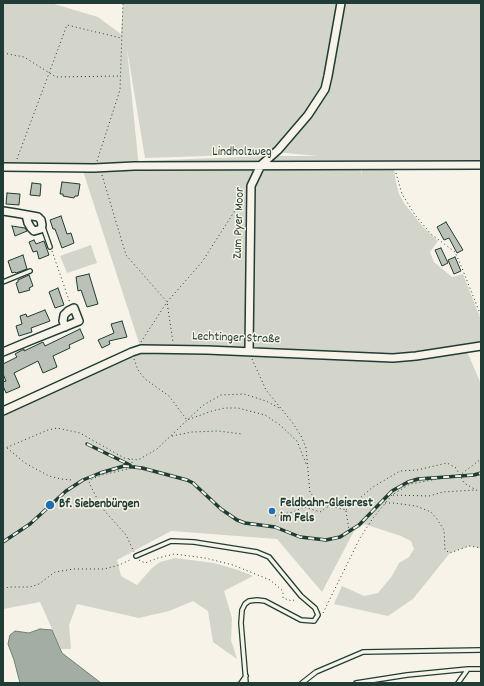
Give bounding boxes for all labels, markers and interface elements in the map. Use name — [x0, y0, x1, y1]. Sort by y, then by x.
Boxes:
street label: Lindholzweg — [212, 145, 272, 161]
street label: Zum Pyer Moor — [231, 187, 249, 259]
street label: Lechtinger Straße — [192, 330, 280, 348]
place label: Feldbahn-Gleisrest im Fels — [280, 496, 373, 527]
place label: Bf. Siebenbürgen — [59, 497, 140, 513]
marker: Bf. Siebenbürgen — [44, 499, 56, 511]
marker: Feldbahn-Gleisrest im Fels — [267, 506, 277, 516]

